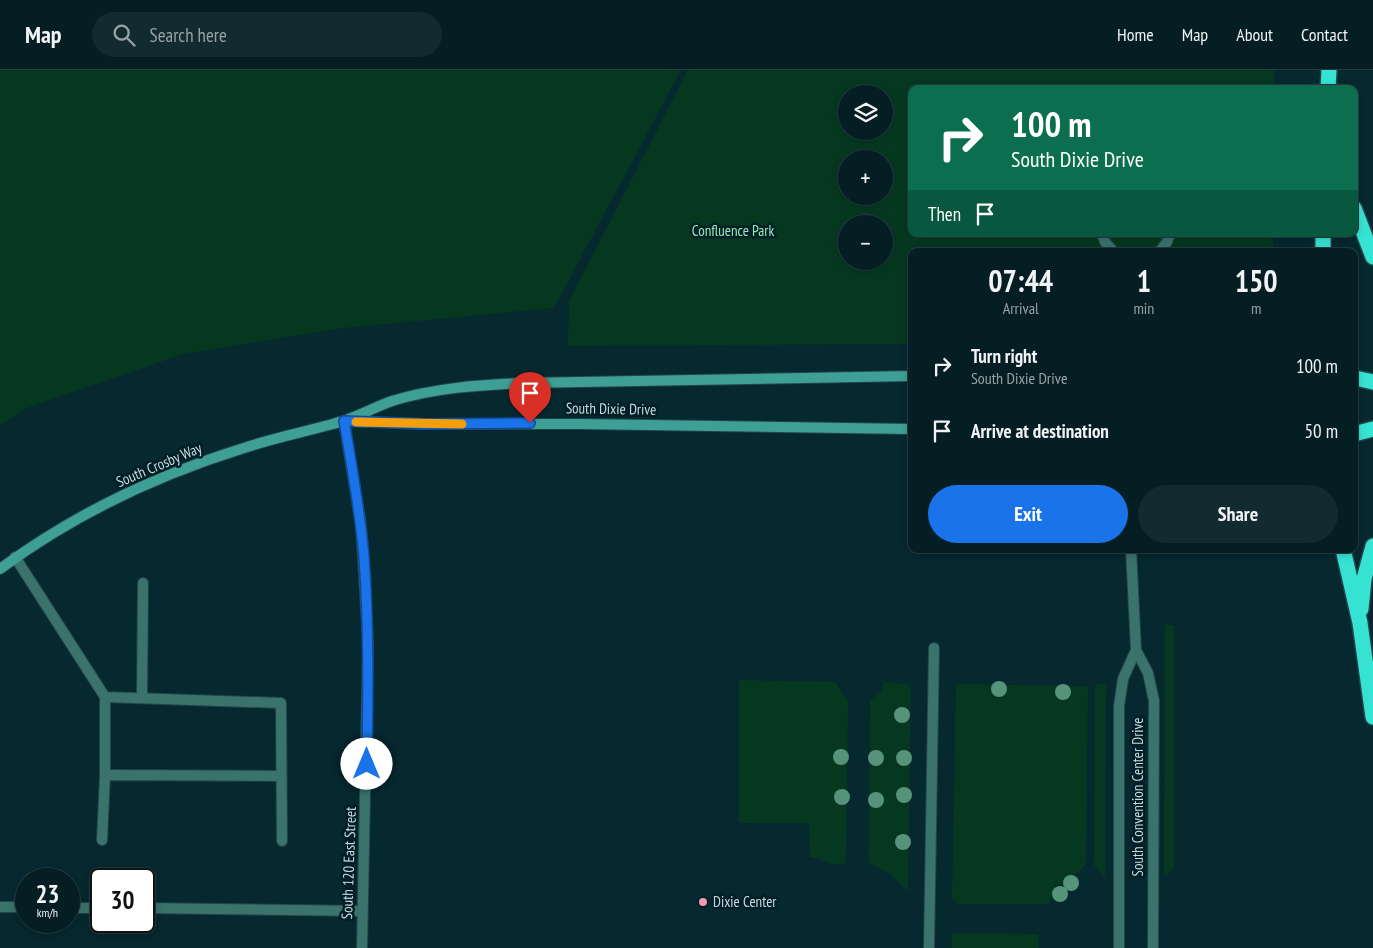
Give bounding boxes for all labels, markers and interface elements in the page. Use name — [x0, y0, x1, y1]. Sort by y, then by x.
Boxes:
search box — [92, 12, 442, 57]
text: Map — [25, 19, 62, 50]
icon: search — [110, 21, 138, 49]
text: Search here — [150, 23, 227, 47]
text: Home — [1117, 23, 1154, 46]
text: Map — [1182, 23, 1208, 46]
text: About — [1236, 23, 1273, 46]
text: Contact — [1301, 23, 1348, 46]
map controls — [838, 85, 893, 270]
button: layers — [838, 85, 893, 140]
text: 100 m — [1011, 101, 1092, 147]
icon: right — [928, 105, 993, 170]
text: South Dixie Drive — [1011, 145, 1144, 173]
button: + — [838, 150, 893, 205]
icon: arrive — [971, 200, 999, 228]
text: Then — [928, 202, 961, 226]
button: − — [838, 215, 893, 270]
park label: Confluence Park — [692, 221, 774, 240]
text: 07:44 — [988, 261, 1053, 300]
text: 1 — [1137, 261, 1151, 300]
text: 150 — [1235, 261, 1278, 300]
text: Arrival — [1003, 298, 1039, 318]
text: min — [1133, 298, 1154, 318]
text: m — [1251, 298, 1261, 318]
text: Turn right — [971, 344, 1037, 368]
icon: right — [928, 352, 956, 380]
text: 100 m — [1296, 354, 1338, 378]
text: South Dixie Drive — [971, 368, 1068, 388]
pin — [509, 372, 551, 423]
icon: arrive — [516, 379, 544, 407]
street label: South Dixie Drive — [566, 398, 656, 419]
icon: arrive — [928, 417, 956, 445]
text: Arrive at destination — [971, 419, 1109, 443]
text: 50 m — [1305, 419, 1338, 443]
street label: South Crosby Way — [113, 438, 205, 491]
button: Exit — [928, 485, 1128, 543]
button: Share — [1138, 485, 1338, 543]
street label: South Convention Center Drive — [1128, 717, 1147, 877]
position arrow — [340, 737, 392, 789]
street label: South 120 East Street — [337, 806, 360, 920]
speed limit sign: 30 — [90, 868, 155, 933]
text: 23 — [36, 878, 59, 910]
place label: Dixie Center — [713, 892, 777, 911]
marker: Dixie Center — [697, 896, 709, 908]
text: km/h — [37, 905, 58, 920]

